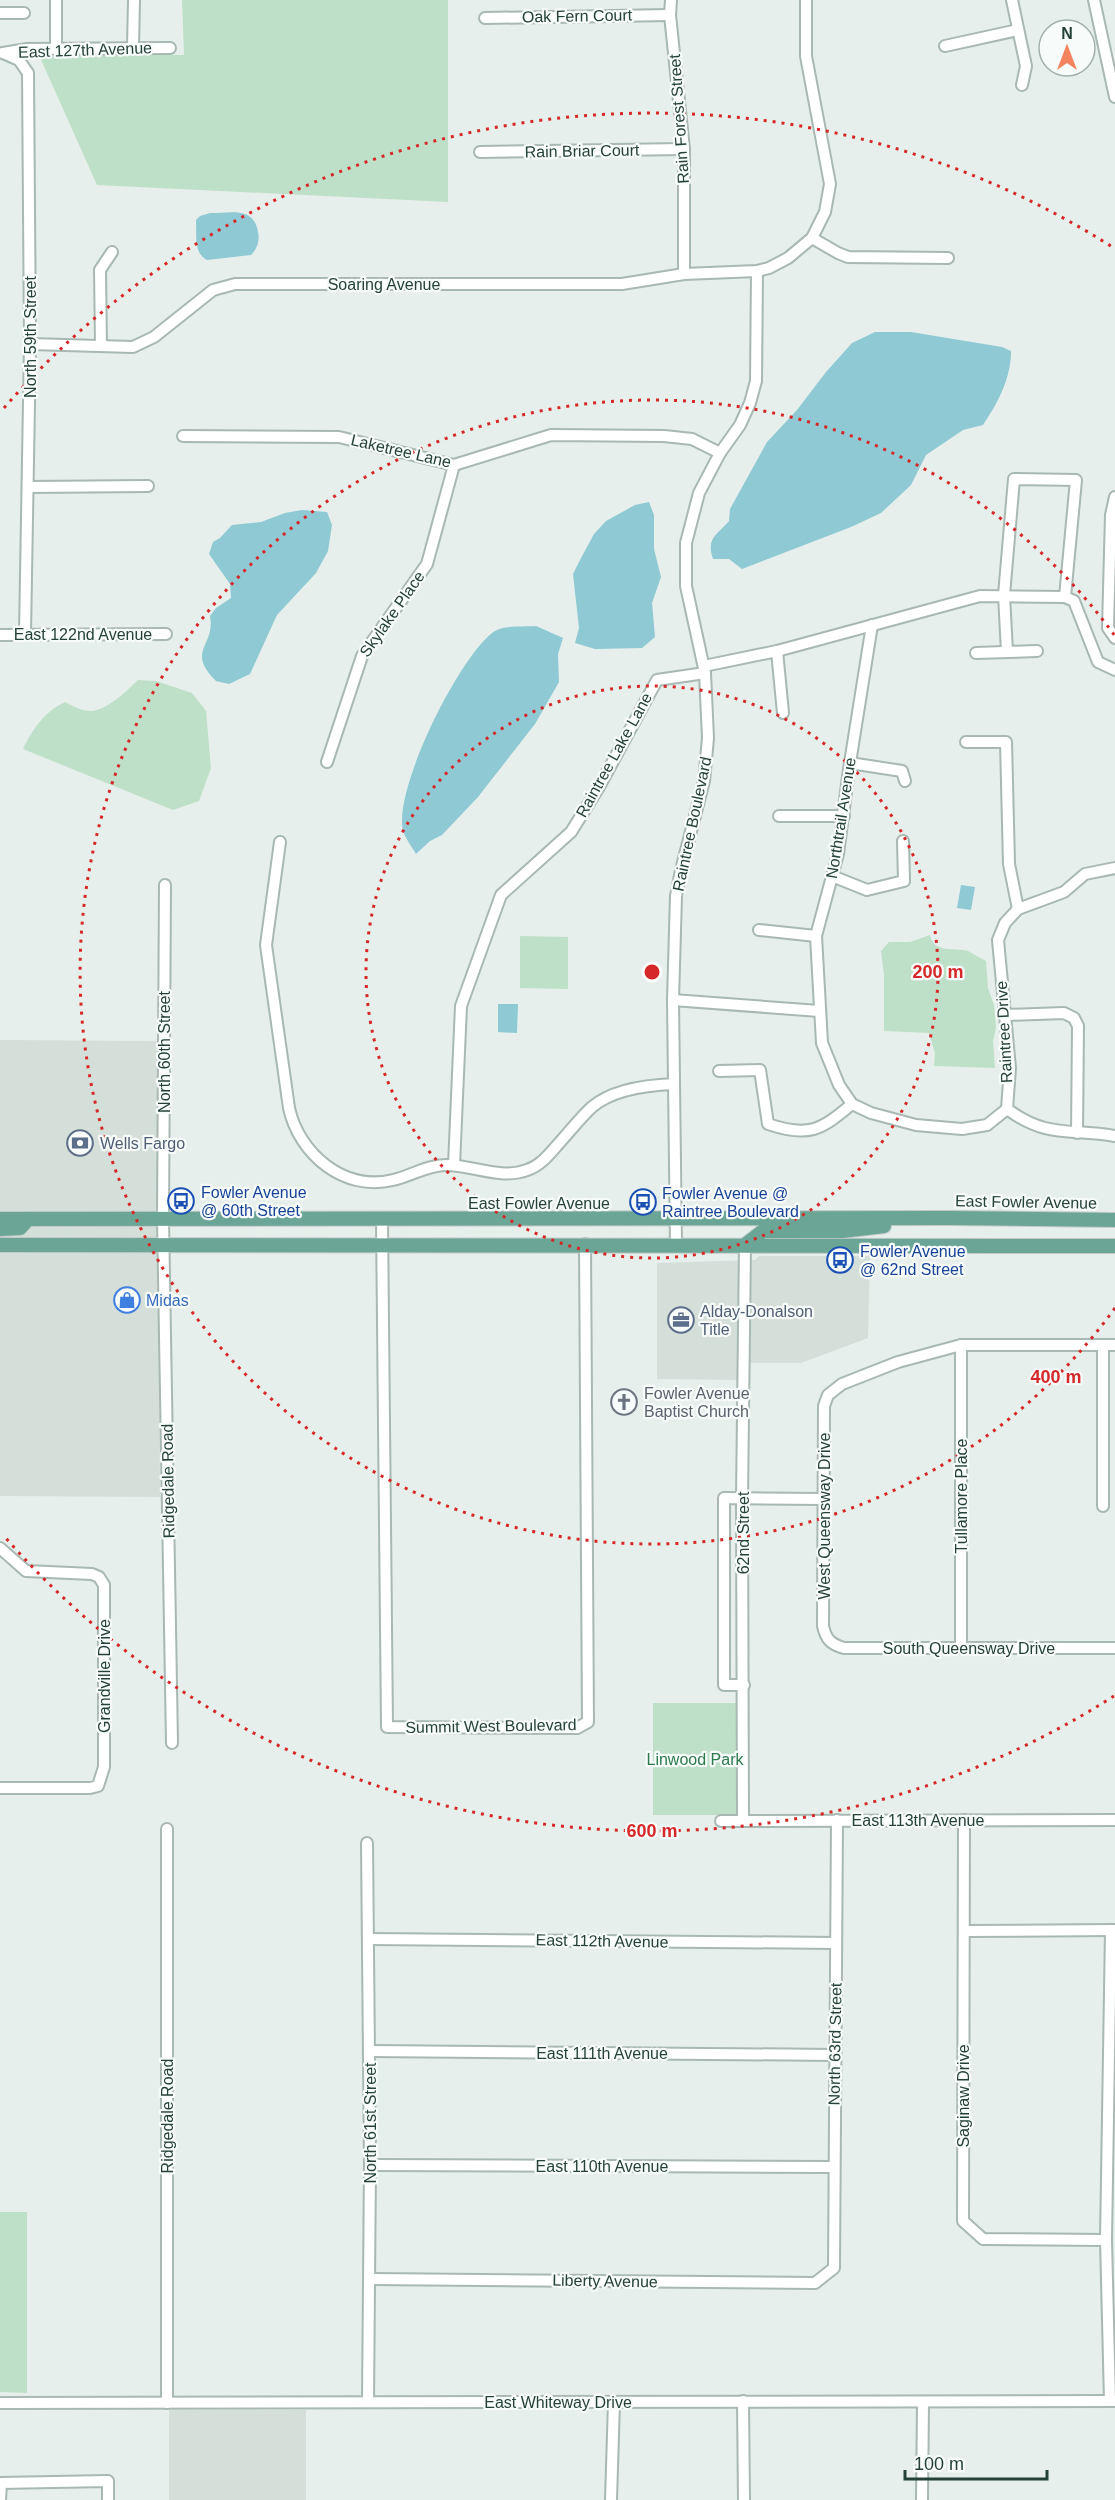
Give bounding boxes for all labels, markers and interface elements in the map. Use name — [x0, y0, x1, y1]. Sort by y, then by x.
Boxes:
street label: Oak Fern Court — [522, 7, 633, 25]
north arrow — [1037, 18, 1097, 78]
text: N — [1061, 25, 1073, 42]
street label: East 127th Avenue — [18, 39, 152, 61]
street label: Rain Forest Street — [666, 53, 692, 184]
street label: Rain Briar Court — [525, 141, 640, 160]
street label: North 59th Street — [22, 276, 39, 398]
street label: Soaring Avenue — [328, 276, 440, 293]
street label: Laketree Lane — [349, 431, 453, 471]
street label: Skylake Place — [356, 568, 428, 660]
street label: East 122nd Avenue — [14, 626, 152, 643]
street label: Raintree Lake Lane — [573, 690, 655, 820]
street label: Raintree Boulevard — [669, 755, 715, 893]
street label: Northtrail Avenue — [823, 756, 859, 880]
centre of rings — [642, 962, 662, 982]
text: 200 m — [912, 962, 964, 982]
street label: Raintree Drive — [993, 980, 1015, 1084]
street label: North 60th Street — [156, 991, 173, 1113]
bank icon: Wells Fargo — [65, 1128, 95, 1158]
place label: Wells Fargo — [100, 1135, 185, 1152]
place label: Fowler Avenue @ 60th Street — [201, 1184, 307, 1219]
place label: Fowler Avenue @ Raintree Boulevard — [662, 1185, 799, 1220]
bus stop icon: Fowler Avenue @ 60th Street — [166, 1186, 196, 1216]
bus stop icon: Fowler Avenue @ Raintree Boulevard — [628, 1187, 658, 1217]
street label: East Fowler Avenue — [955, 1192, 1097, 1212]
street label: East Fowler Avenue — [468, 1195, 610, 1212]
place label: Fowler Avenue @ 62nd Street — [860, 1243, 966, 1278]
bus stop icon: Fowler Avenue @ 62nd Street — [825, 1245, 855, 1275]
shop icon: Midas — [112, 1285, 142, 1315]
place label: Midas — [146, 1292, 189, 1309]
place label: Alday-Donalson Title — [700, 1303, 813, 1338]
office icon: Alday-Donalson Title — [666, 1305, 696, 1335]
text: 400 m — [1030, 1367, 1082, 1387]
place label: Fowler Avenue Baptist Church — [644, 1385, 750, 1420]
church icon: Fowler Avenue Baptist Church — [609, 1387, 639, 1417]
street label: Ridgedale Road — [158, 1423, 178, 1539]
street label: West Queensway Drive — [816, 1432, 833, 1599]
street label: Tullamore Place — [953, 1438, 970, 1554]
street label: 62nd Street — [735, 1491, 752, 1574]
street label: Grandville Drive — [96, 1619, 113, 1733]
street label: South Queensway Drive — [883, 1640, 1055, 1657]
street label: Summit West Boulevard — [405, 1716, 577, 1736]
park label: Linwood Park — [647, 1751, 744, 1768]
street label: East 113th Avenue — [852, 1812, 985, 1829]
text: 600 m — [626, 1821, 678, 1841]
street label: East 112th Avenue — [535, 1931, 669, 1951]
street label: North 63rd Street — [825, 1982, 845, 2106]
street label: Saginaw Drive — [955, 2044, 972, 2148]
street label: East 111th Avenue — [536, 2045, 668, 2062]
street label: Ridgedale Road — [159, 2059, 176, 2173]
street label: North 61st Street — [362, 2062, 379, 2183]
street label: East 110th Avenue — [536, 2158, 669, 2175]
street label: Liberty Avenue — [552, 2272, 658, 2290]
street label: East Whiteway Drive — [484, 2394, 632, 2411]
scale bar — [905, 2443, 1048, 2481]
text: 100 m — [914, 2454, 964, 2474]

